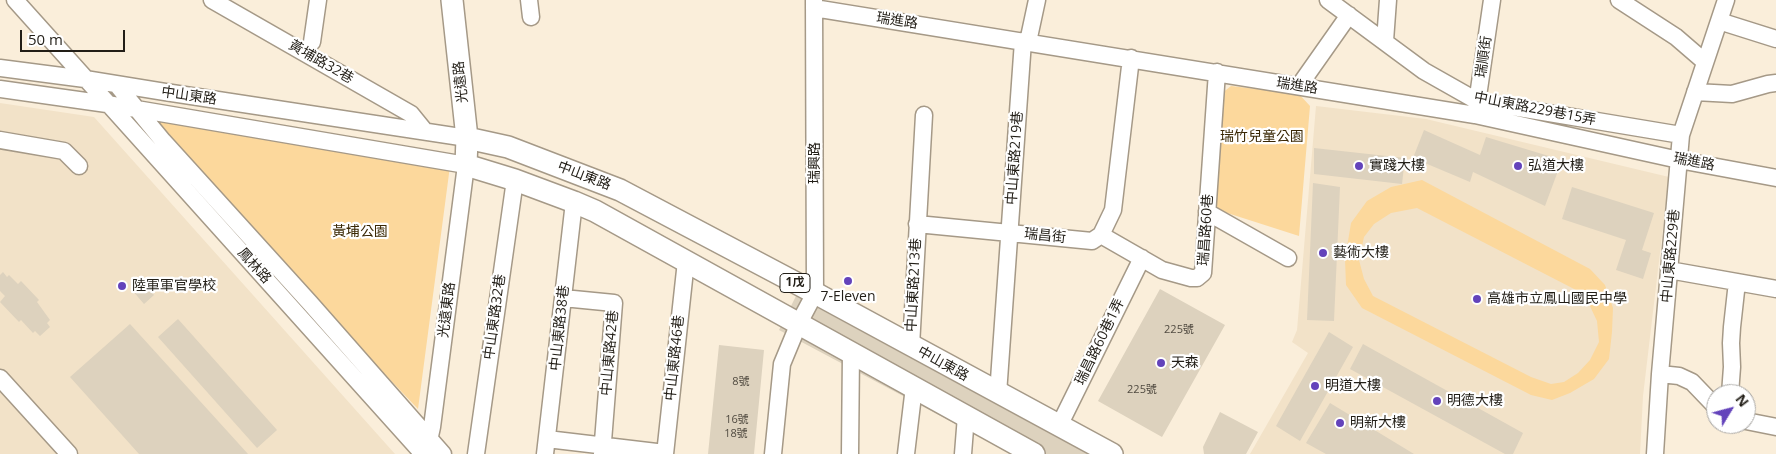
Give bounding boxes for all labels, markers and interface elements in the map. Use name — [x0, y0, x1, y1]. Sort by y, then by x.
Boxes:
street label: 瑞進路 — [875, 9, 919, 33]
scale bar — [22, 20, 128, 52]
text: 50 m — [28, 29, 63, 49]
street label: 瑞順街 — [1473, 35, 1495, 79]
street label: 黃埔路32巷 — [286, 37, 356, 87]
street label: 光遠路 — [450, 60, 472, 104]
street label: 瑞進路 — [1275, 74, 1319, 98]
street label: 中山東路 — [160, 84, 218, 108]
street label: 中山東路229巷15弄 — [1473, 89, 1597, 129]
street label: 中山東路219巷 — [1003, 111, 1027, 205]
park label: 瑞竹兒童公園 — [1220, 129, 1304, 145]
street label: 瑞興路 — [807, 142, 823, 184]
street label: 瑞進路 — [1672, 150, 1716, 174]
street label: 中山東路 — [555, 158, 613, 194]
place label: 實踐大樓 — [1369, 158, 1425, 174]
place label: 弘道大樓 — [1528, 158, 1584, 174]
marker: 實踐大樓 — [1353, 160, 1365, 172]
marker: 弘道大樓 — [1512, 160, 1524, 172]
street label: 瑞昌路60巷 — [1195, 193, 1217, 267]
street label: 中山東路229巷 — [1659, 208, 1683, 304]
park label: 黃埔公園 — [332, 224, 388, 240]
street label: 瑞昌街 — [1023, 225, 1067, 247]
street label: 中山東路213巷 — [903, 238, 925, 332]
street label: 鳳林路 — [234, 245, 274, 287]
place label: 藝術大樓 — [1333, 245, 1389, 261]
marker: 藝術大樓 — [1317, 247, 1329, 259]
street label: 中山東路32巷 — [481, 273, 509, 361]
road number: 1戊 — [780, 274, 810, 292]
marker: 7-Eleven — [842, 275, 854, 287]
place label: 陸軍軍官學校 — [132, 278, 216, 294]
marker: 陸軍軍官學校 — [116, 280, 128, 292]
street label: 光遠東路 — [435, 281, 459, 339]
street label: 中山東路38巷 — [547, 284, 573, 372]
place label: 7-Eleven — [820, 289, 876, 305]
place label: 高雄市立鳳山國民中學 — [1487, 291, 1627, 307]
marker: 高雄市立鳳山國民中學 — [1471, 293, 1483, 305]
street label: 瑞昌路60巷1弄 — [1072, 296, 1128, 388]
street label: 中山東路42巷 — [598, 309, 622, 397]
street label: 中山東路46巷 — [662, 314, 688, 402]
house number: 225號 — [1164, 323, 1194, 337]
street label: 中山東路 — [914, 343, 972, 385]
place label: 天森 — [1171, 355, 1199, 371]
marker: 天森 — [1155, 357, 1167, 369]
house number: 8號 — [732, 375, 750, 389]
place label: 明道大樓 — [1325, 378, 1381, 394]
marker: 明道大樓 — [1309, 380, 1321, 392]
house number: 225號 — [1127, 383, 1157, 397]
north arrow — [1706, 384, 1756, 434]
text: N — [1732, 390, 1754, 411]
place label: 明德大樓 — [1447, 393, 1503, 409]
marker: 明德大樓 — [1431, 395, 1443, 407]
house number: 16號 — [725, 413, 749, 427]
place label: 明新大樓 — [1350, 415, 1406, 431]
marker: 明新大樓 — [1334, 417, 1346, 429]
house number: 18號 — [724, 427, 748, 441]

